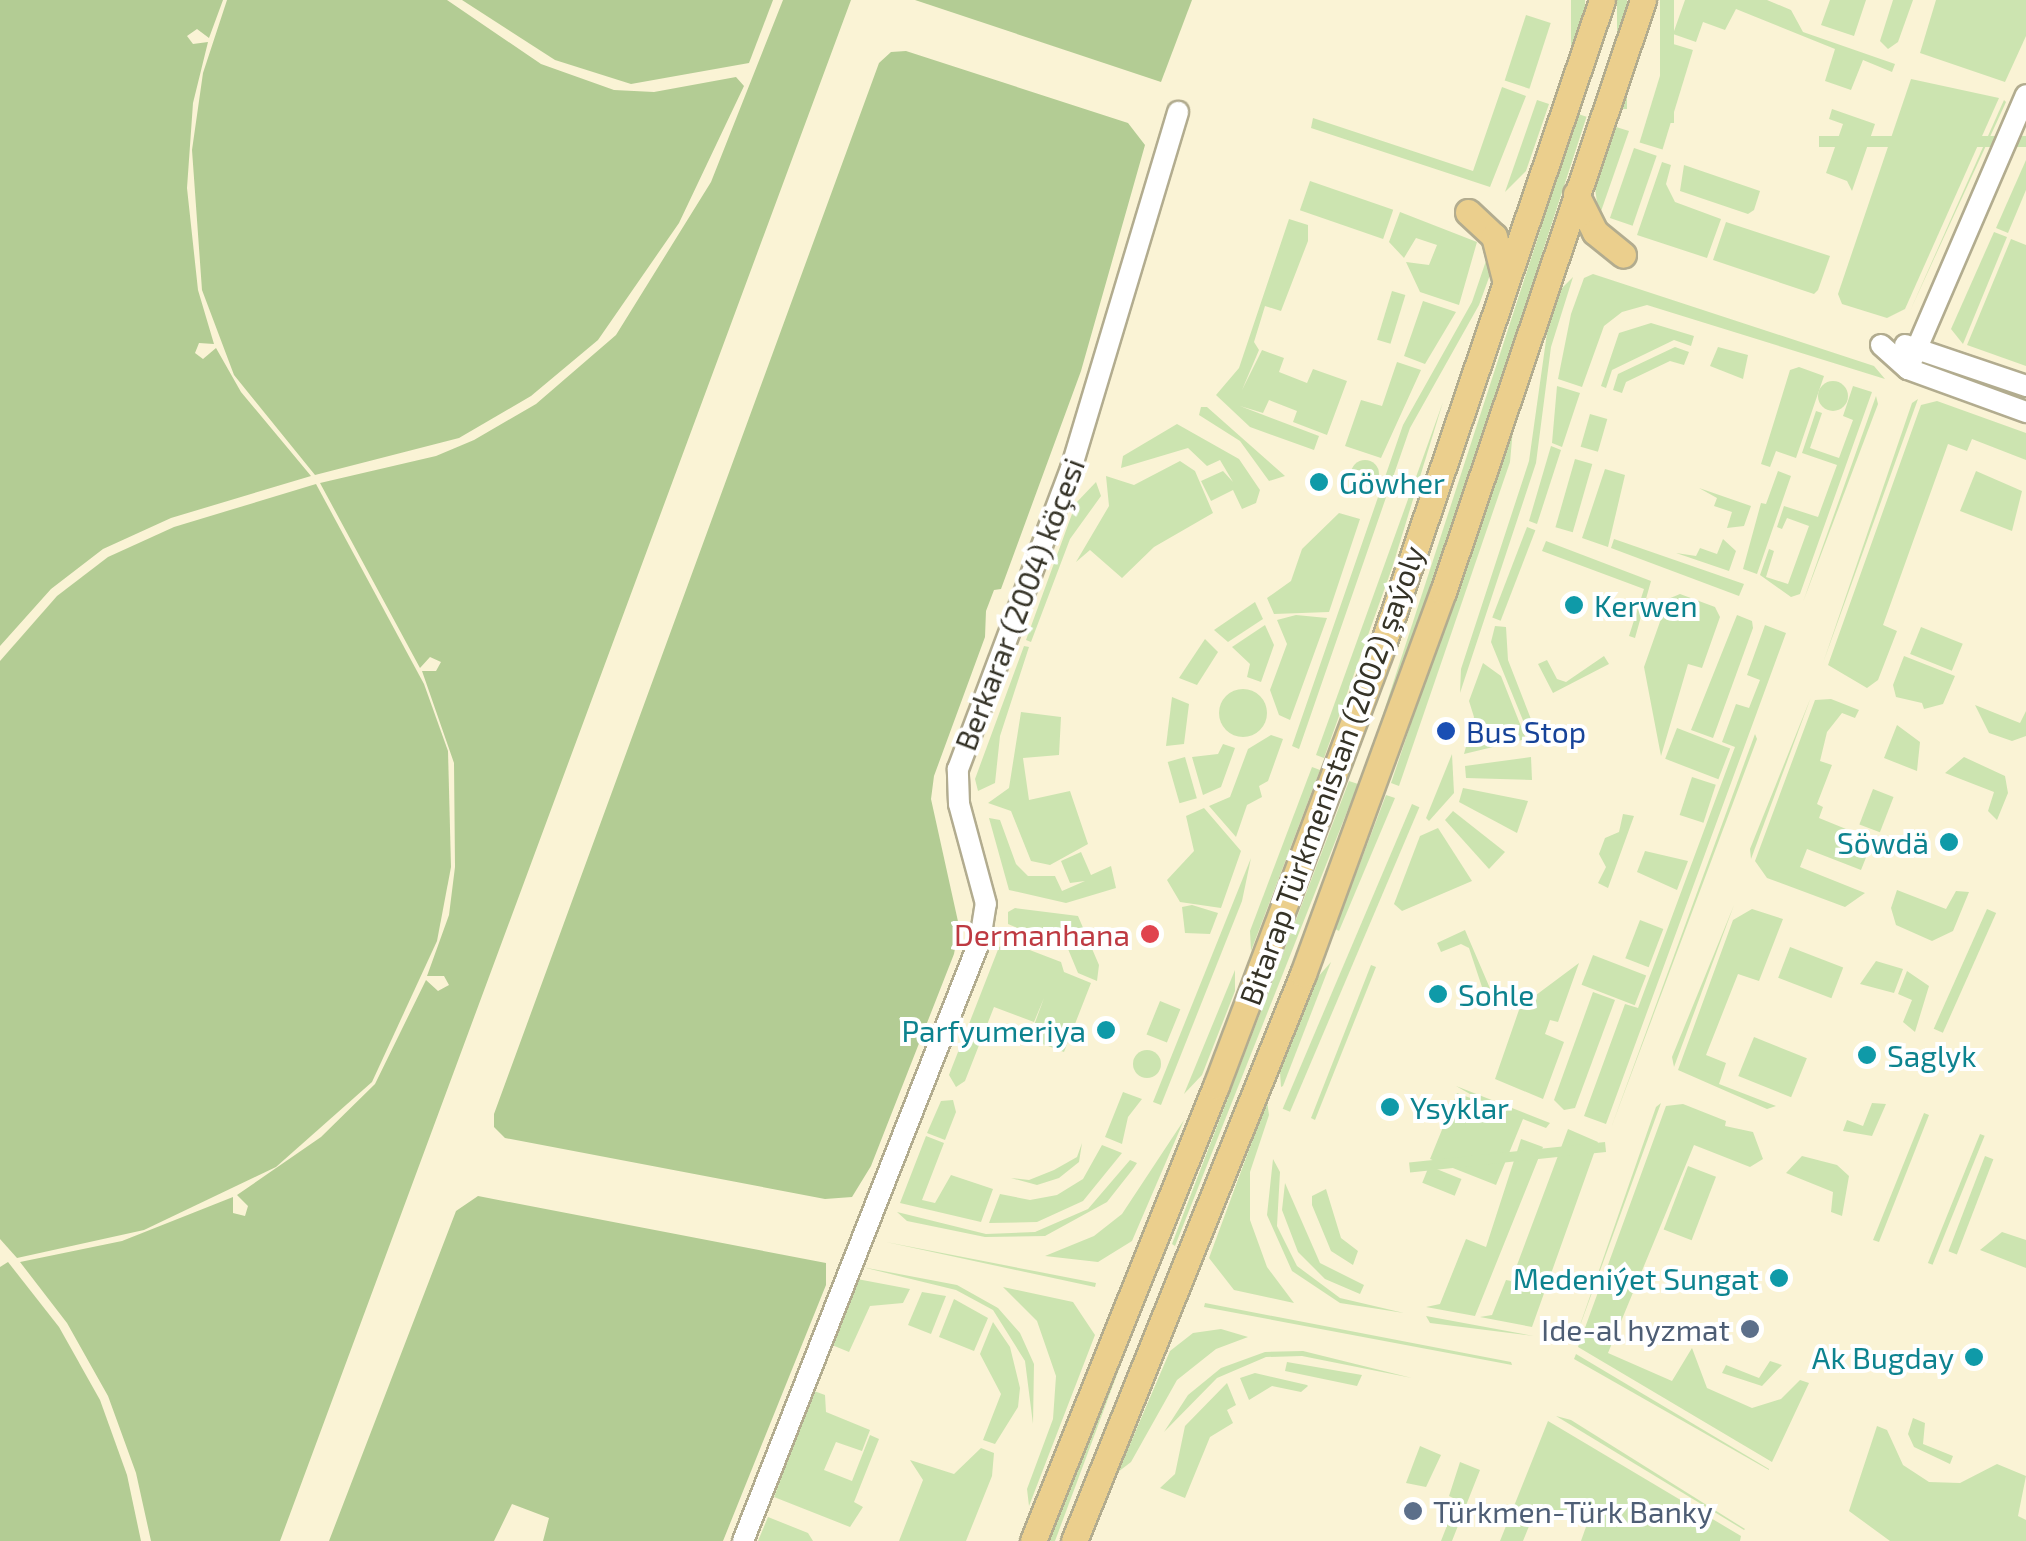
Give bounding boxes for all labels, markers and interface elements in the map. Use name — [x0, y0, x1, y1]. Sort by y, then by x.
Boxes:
street label: Berkarar (2004) köçesi — [947, 453, 1091, 755]
place label: Göwher — [1339, 464, 1445, 500]
marker: Göwher — [1308, 471, 1330, 493]
street label: Bitarap Türkmenistan (2002) şaýoly — [1231, 540, 1431, 1010]
place label: Kerwen — [1594, 587, 1698, 623]
marker: Kerwen — [1563, 594, 1585, 616]
place label: Bus Stop — [1466, 713, 1586, 749]
marker: Bus Stop — [1435, 720, 1457, 742]
place label: Söwdä — [1837, 824, 1929, 860]
marker: Söwdä — [1938, 831, 1960, 853]
place label: Dermanhana — [954, 916, 1130, 952]
marker: Dermanhana — [1139, 923, 1161, 945]
place label: Sohle — [1458, 976, 1534, 1012]
marker: Sohle — [1427, 983, 1449, 1005]
place label: Parfyumeriya — [902, 1012, 1086, 1048]
marker: Parfyumeriya — [1095, 1019, 1117, 1041]
place label: Saglyk — [1887, 1037, 1976, 1073]
marker: Saglyk — [1856, 1044, 1878, 1066]
place label: Ysyklar — [1410, 1089, 1509, 1125]
marker: Ysyklar — [1379, 1096, 1401, 1118]
place label: Medeniýet Sungat — [1513, 1260, 1759, 1296]
marker: Medeniýet Sungat — [1768, 1267, 1790, 1289]
place label: Ide-al hyzmat — [1541, 1311, 1730, 1347]
marker: Ide-al hyzmat — [1739, 1318, 1761, 1340]
place label: Ak Bugday — [1812, 1339, 1954, 1375]
marker: Ak Bugday — [1963, 1346, 1985, 1368]
place label: Türkmen-Türk Banky — [1433, 1493, 1713, 1529]
marker: Türkmen-Türk Banky — [1402, 1500, 1424, 1522]

